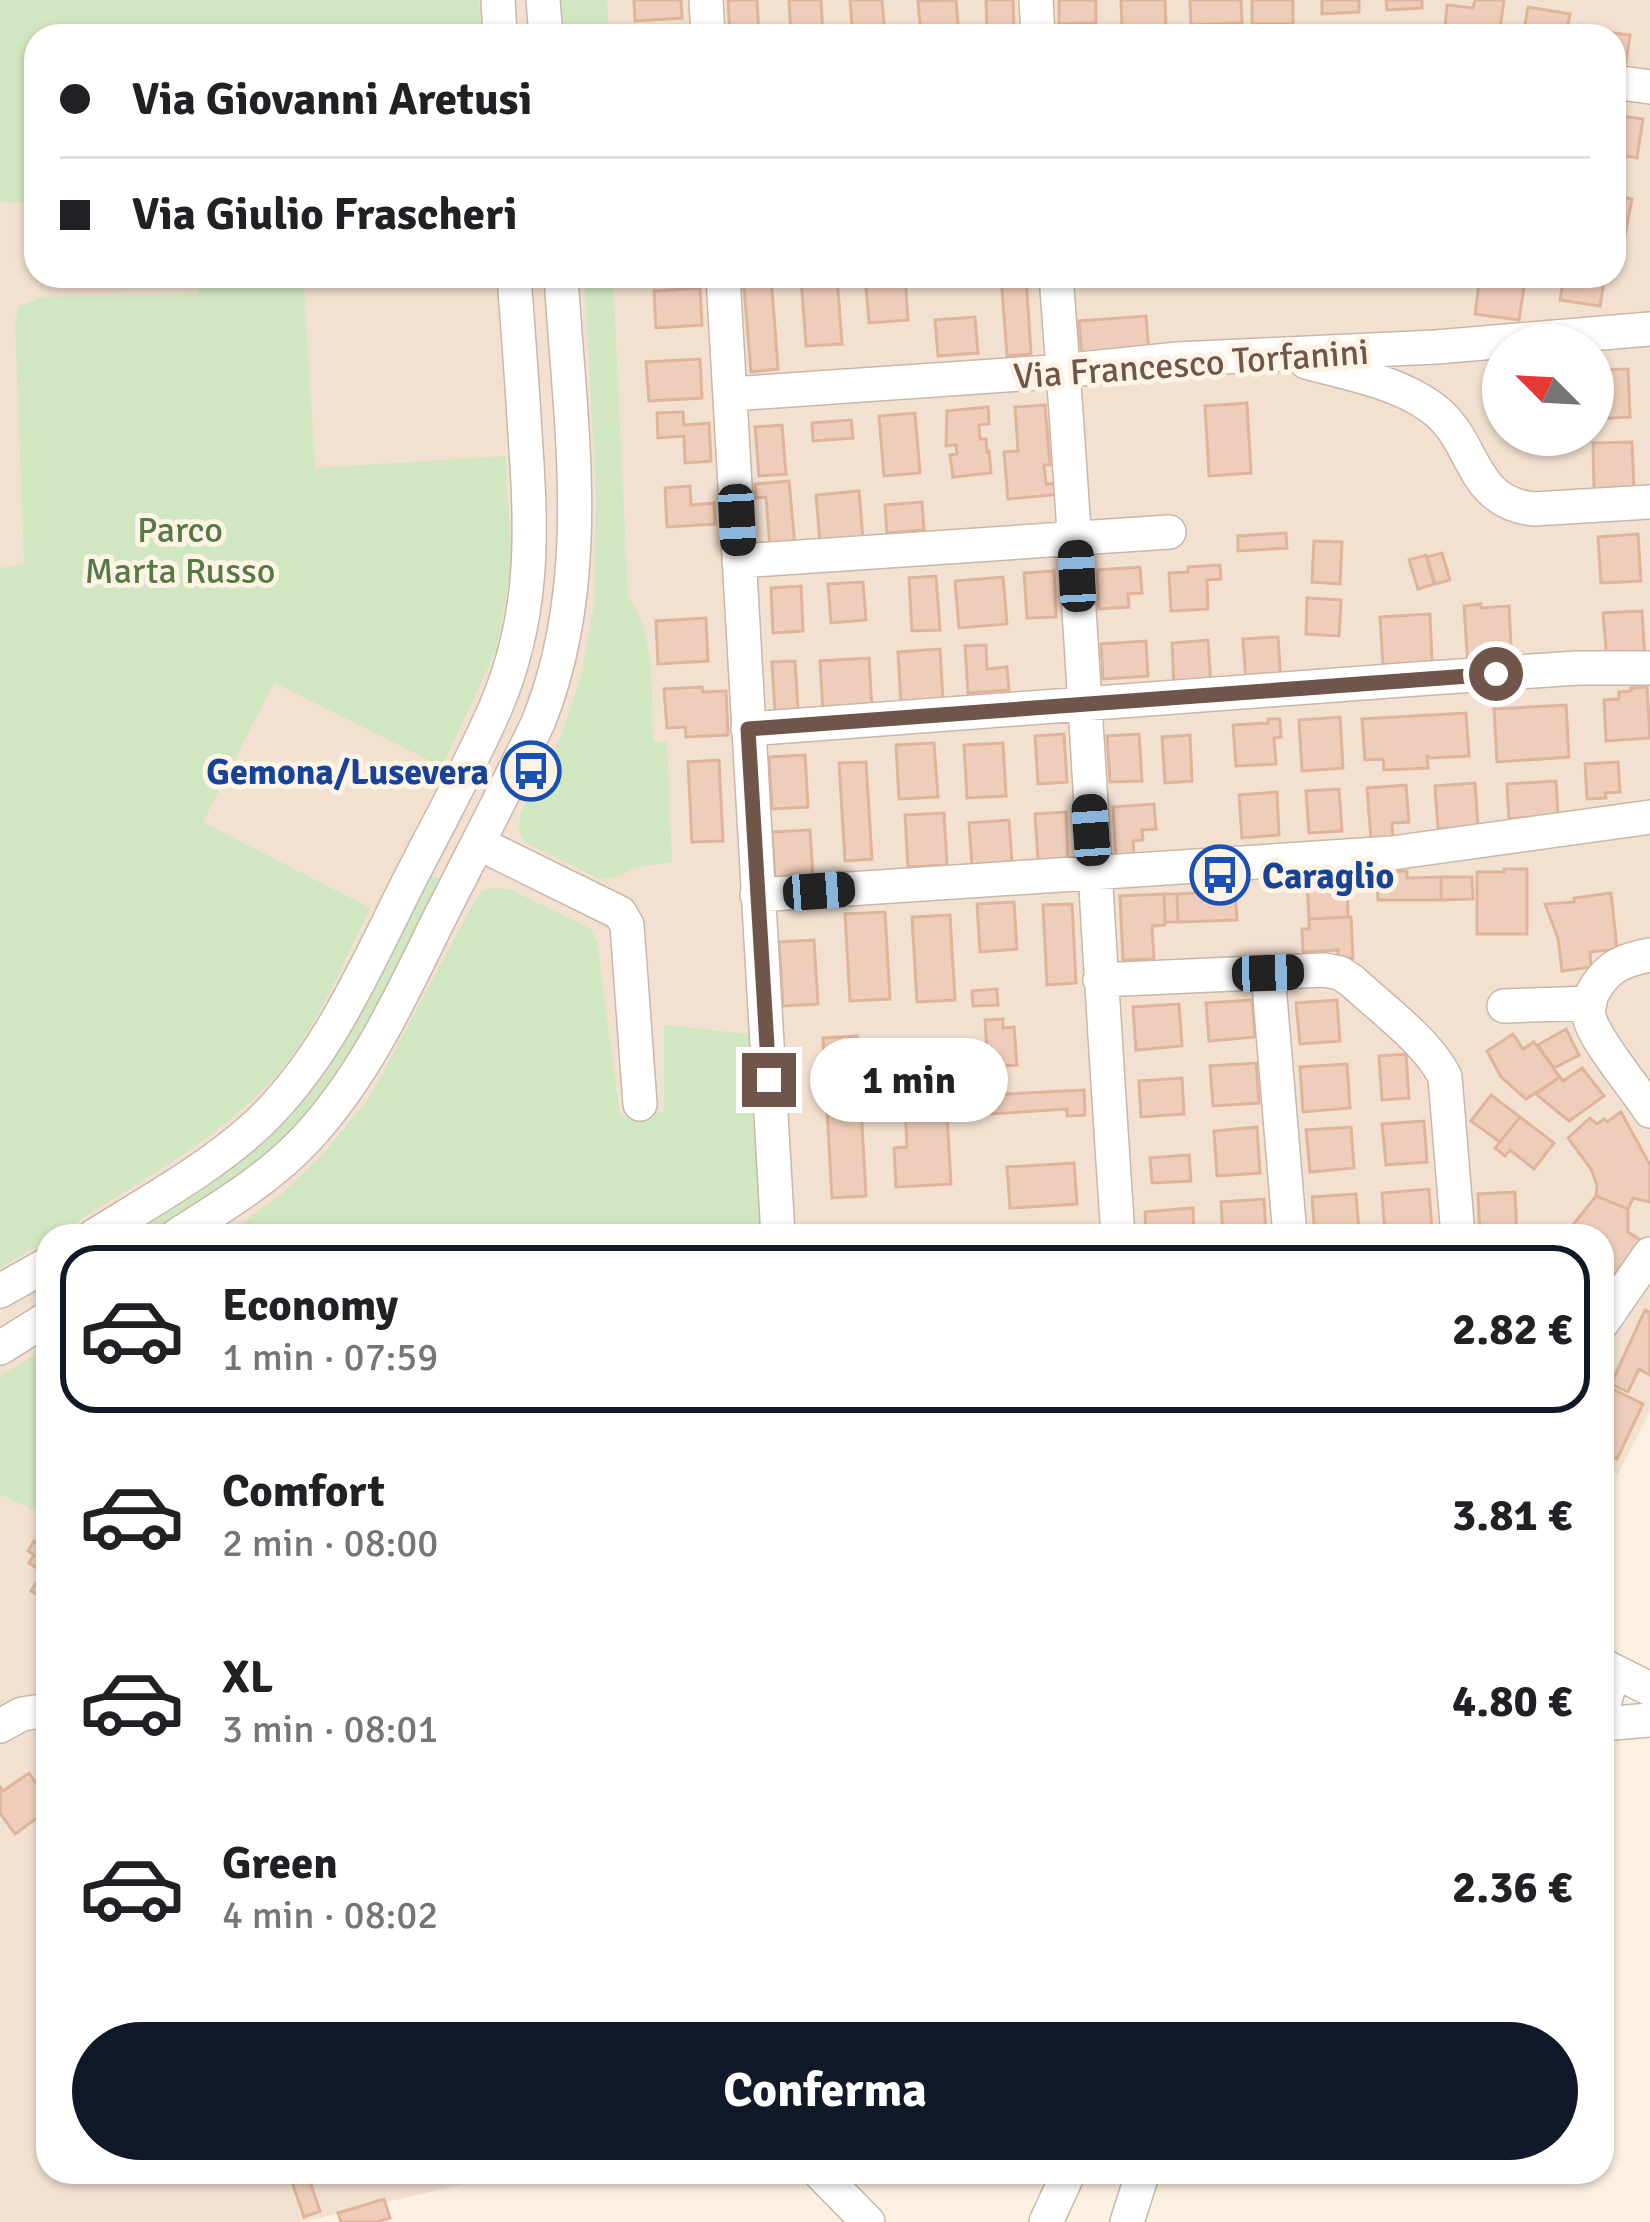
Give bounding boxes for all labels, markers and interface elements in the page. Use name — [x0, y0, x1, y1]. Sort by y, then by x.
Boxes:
text: Via Giovanni Aretusi — [132, 72, 532, 127]
text: Via Giulio Frascheri — [132, 187, 517, 242]
north arrow — [1482, 324, 1614, 456]
map controls — [1482, 324, 1614, 456]
street label: Via Francesco Torfanini — [1012, 330, 1370, 399]
car — [717, 483, 757, 557]
park label: Parco Marta Russo — [85, 508, 275, 594]
car — [1057, 539, 1097, 613]
route start — [1469, 647, 1523, 701]
bus stop icon: Gemona/Lusevera — [500, 740, 562, 802]
place label: Gemona/Lusevera — [206, 750, 489, 795]
car — [1071, 793, 1111, 867]
bus stop icon: Caraglio — [1189, 844, 1251, 906]
place label: Caraglio — [1262, 854, 1394, 899]
car — [782, 871, 856, 911]
car — [1231, 954, 1305, 992]
callout: 1 min — [811, 1038, 1009, 1122]
route end — [742, 1053, 796, 1107]
text: 1 min — [862, 1056, 956, 1104]
icon: car — [78, 1275, 186, 1383]
text: Economy — [222, 1278, 398, 1333]
text: 2.82 € — [1452, 1302, 1572, 1357]
text: 1 min · 07:59 — [222, 1333, 438, 1381]
icon: car — [78, 1461, 186, 1569]
text: Comfort — [222, 1464, 385, 1519]
text: 3.81 € — [1452, 1488, 1572, 1543]
text: 2 min · 08:00 — [222, 1519, 438, 1567]
icon: car — [78, 1647, 186, 1755]
text: XL — [222, 1650, 273, 1705]
text: 4.80 € — [1452, 1674, 1572, 1729]
text: 3 min · 08:01 — [222, 1705, 438, 1753]
icon: car — [78, 1833, 186, 1941]
text: Green — [222, 1836, 338, 1891]
text: 2.36 € — [1452, 1860, 1572, 1915]
text: 4 min · 08:02 — [222, 1891, 438, 1939]
button: Conferma — [72, 2022, 1578, 2160]

